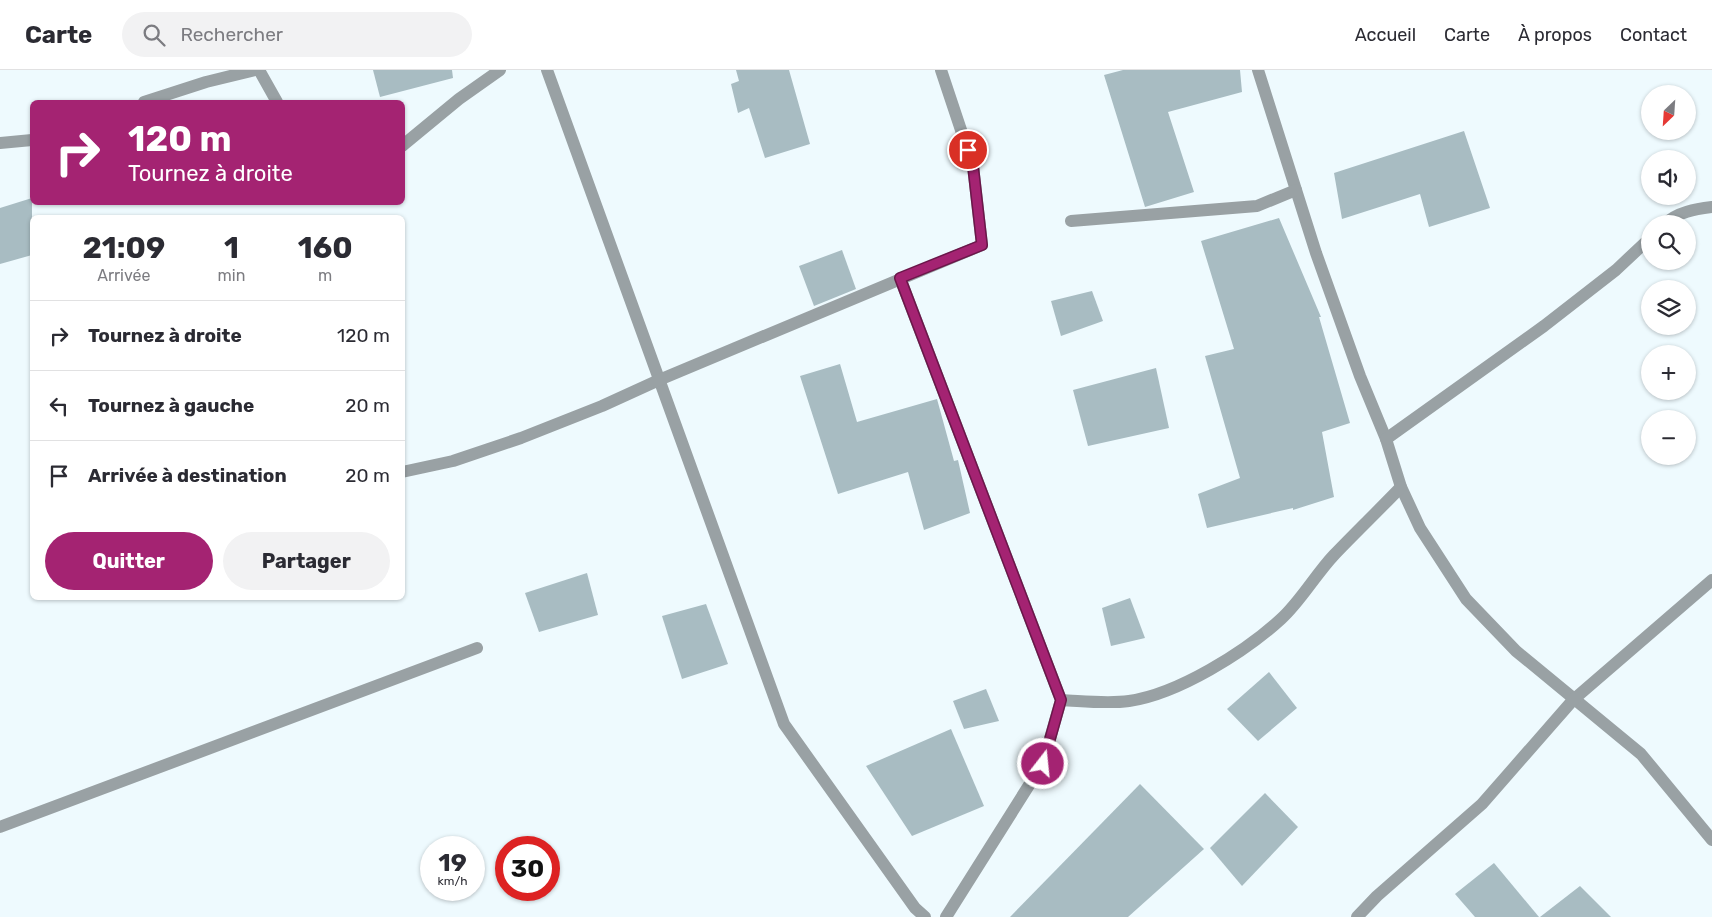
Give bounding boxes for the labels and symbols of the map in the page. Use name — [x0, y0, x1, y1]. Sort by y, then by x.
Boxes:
north arrow — [1641, 85, 1696, 140]
pin — [947, 129, 989, 171]
position arrow — [1016, 737, 1068, 789]
speed limit sign: 30 — [495, 836, 560, 901]

